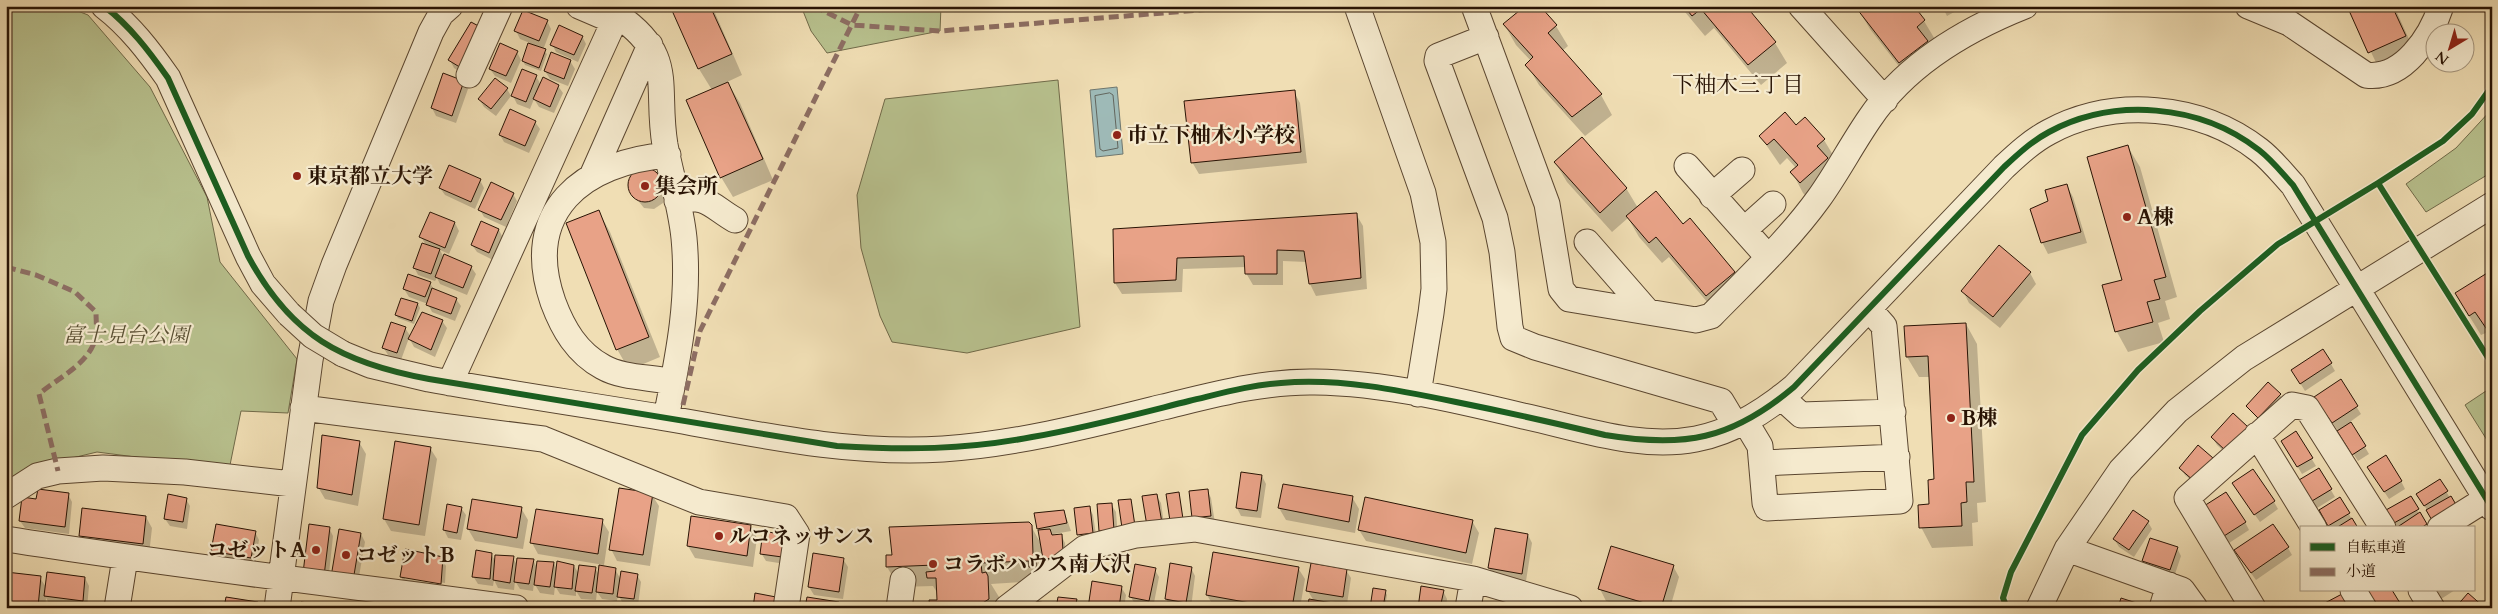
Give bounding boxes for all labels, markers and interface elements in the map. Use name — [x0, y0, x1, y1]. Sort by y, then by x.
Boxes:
north arrow — [2426, 22, 2476, 72]
text: N — [2432, 47, 2453, 69]
district label: 下柚木三丁目 — [1672, 70, 1804, 100]
place label: 市立下柚木小学校 — [1127, 121, 1295, 150]
marker: 市立下柚木小学校 — [1111, 129, 1123, 141]
place label: 東京都立大学 — [307, 162, 433, 191]
marker: 東京都立大学 — [291, 170, 303, 182]
place label: 集会所 — [655, 172, 718, 201]
marker: 集会所 — [639, 180, 651, 192]
place label: A棟 — [2137, 203, 2174, 232]
marker: A棟 — [2121, 211, 2133, 223]
park label: 富士見台公園 — [63, 321, 192, 350]
place label: B棟 — [1961, 404, 1997, 433]
marker: B棟 — [1945, 412, 1957, 424]
place label: ルコネッサンス — [729, 522, 874, 551]
legend — [2300, 526, 2476, 592]
marker: ルコネッサンス — [713, 530, 725, 542]
place label: コゼットA — [207, 536, 306, 565]
text: 自転車道 — [2346, 537, 2406, 557]
place label: コゼットB — [356, 541, 455, 570]
marker: コゼットA — [310, 544, 322, 556]
marker: コゼットB — [340, 549, 352, 561]
place label: コラボハウス南大沢 — [943, 550, 1131, 579]
marker: コラボハウス南大沢 — [927, 558, 939, 570]
text: 小道 — [2346, 561, 2376, 581]

